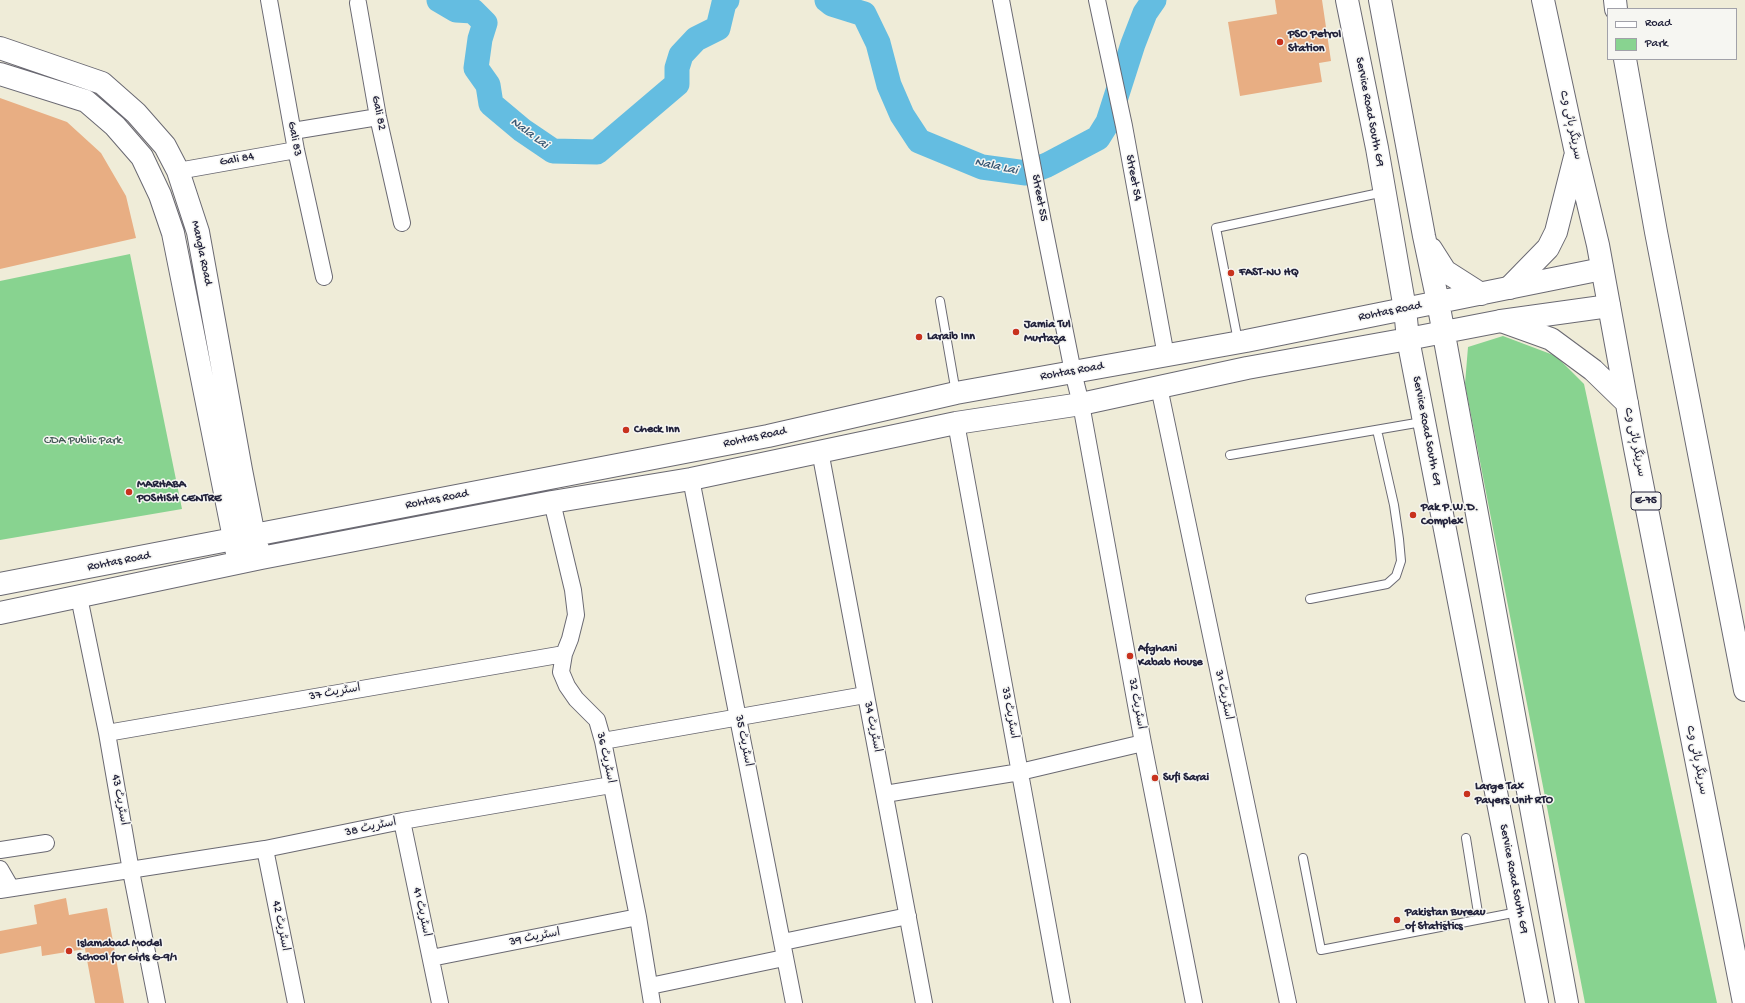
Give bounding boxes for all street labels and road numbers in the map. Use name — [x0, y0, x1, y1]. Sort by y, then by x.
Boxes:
street label: Service Road South G9 — [1351, 56, 1387, 168]
street label: سرینگر ہائی وے — [1556, 89, 1584, 161]
street label: Gali 82 — [368, 95, 388, 131]
street label: Gali 83 — [284, 120, 304, 158]
street label: Gali 84 — [219, 150, 255, 170]
street label: Street 54 — [1121, 154, 1145, 202]
street label: Street 55 — [1027, 173, 1051, 223]
street label: Mangla Road — [187, 219, 215, 287]
street label: Rohtas Road — [1357, 299, 1423, 325]
street label: Rohtas Road — [1039, 359, 1105, 385]
street label: Service Road South G9 — [1408, 375, 1444, 487]
street label: سرینگر ہائی وے — [1620, 406, 1648, 478]
street label: Rohtas Road — [722, 424, 788, 452]
street label: Rohtas Road — [404, 487, 470, 513]
road number: E-75 — [1631, 492, 1661, 510]
street label: Rohtas Road — [86, 549, 152, 575]
street label: اسٹریٹ 31 — [1211, 669, 1235, 721]
street label: اسٹریٹ 32 — [1124, 677, 1148, 731]
street label: اسٹریٹ 37 — [308, 681, 362, 705]
street label: اسٹریٹ 33 — [997, 686, 1021, 740]
street label: اسٹریٹ 34 — [860, 700, 884, 754]
street label: اسٹریٹ 35 — [731, 714, 755, 768]
street label: سرینگر ہائی وے — [1682, 724, 1710, 796]
street label: اسٹریٹ 36 — [593, 731, 617, 785]
street label: اسٹریٹ 43 — [107, 773, 131, 827]
street label: اسٹریٹ 38 — [344, 816, 398, 840]
street label: Service Road South G9 — [1495, 823, 1531, 935]
street label: اسٹریٹ 41 — [409, 886, 433, 938]
street label: اسٹریٹ 42 — [268, 900, 292, 952]
street label: اسٹریٹ 39 — [508, 926, 562, 950]

